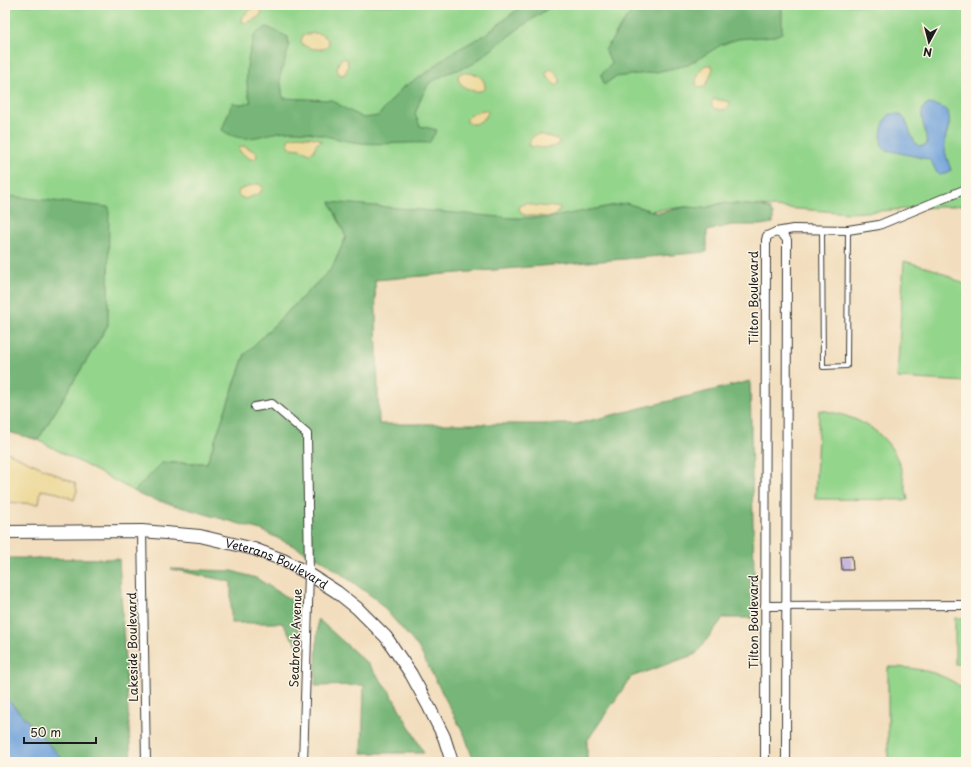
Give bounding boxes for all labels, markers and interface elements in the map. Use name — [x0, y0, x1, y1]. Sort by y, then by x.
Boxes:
north arrow — [909, 22, 949, 62]
text: N — [922, 43, 933, 61]
street label: Tilton Boulevard — [744, 250, 762, 345]
street label: Veterans Boulevard — [223, 533, 332, 593]
street label: Tilton Boulevard — [744, 574, 762, 669]
street label: Seabrook Avenue — [284, 588, 306, 688]
street label: Lakeside Boulevard — [122, 591, 142, 702]
scale bar — [24, 719, 96, 745]
text: 50 m — [30, 723, 61, 741]

